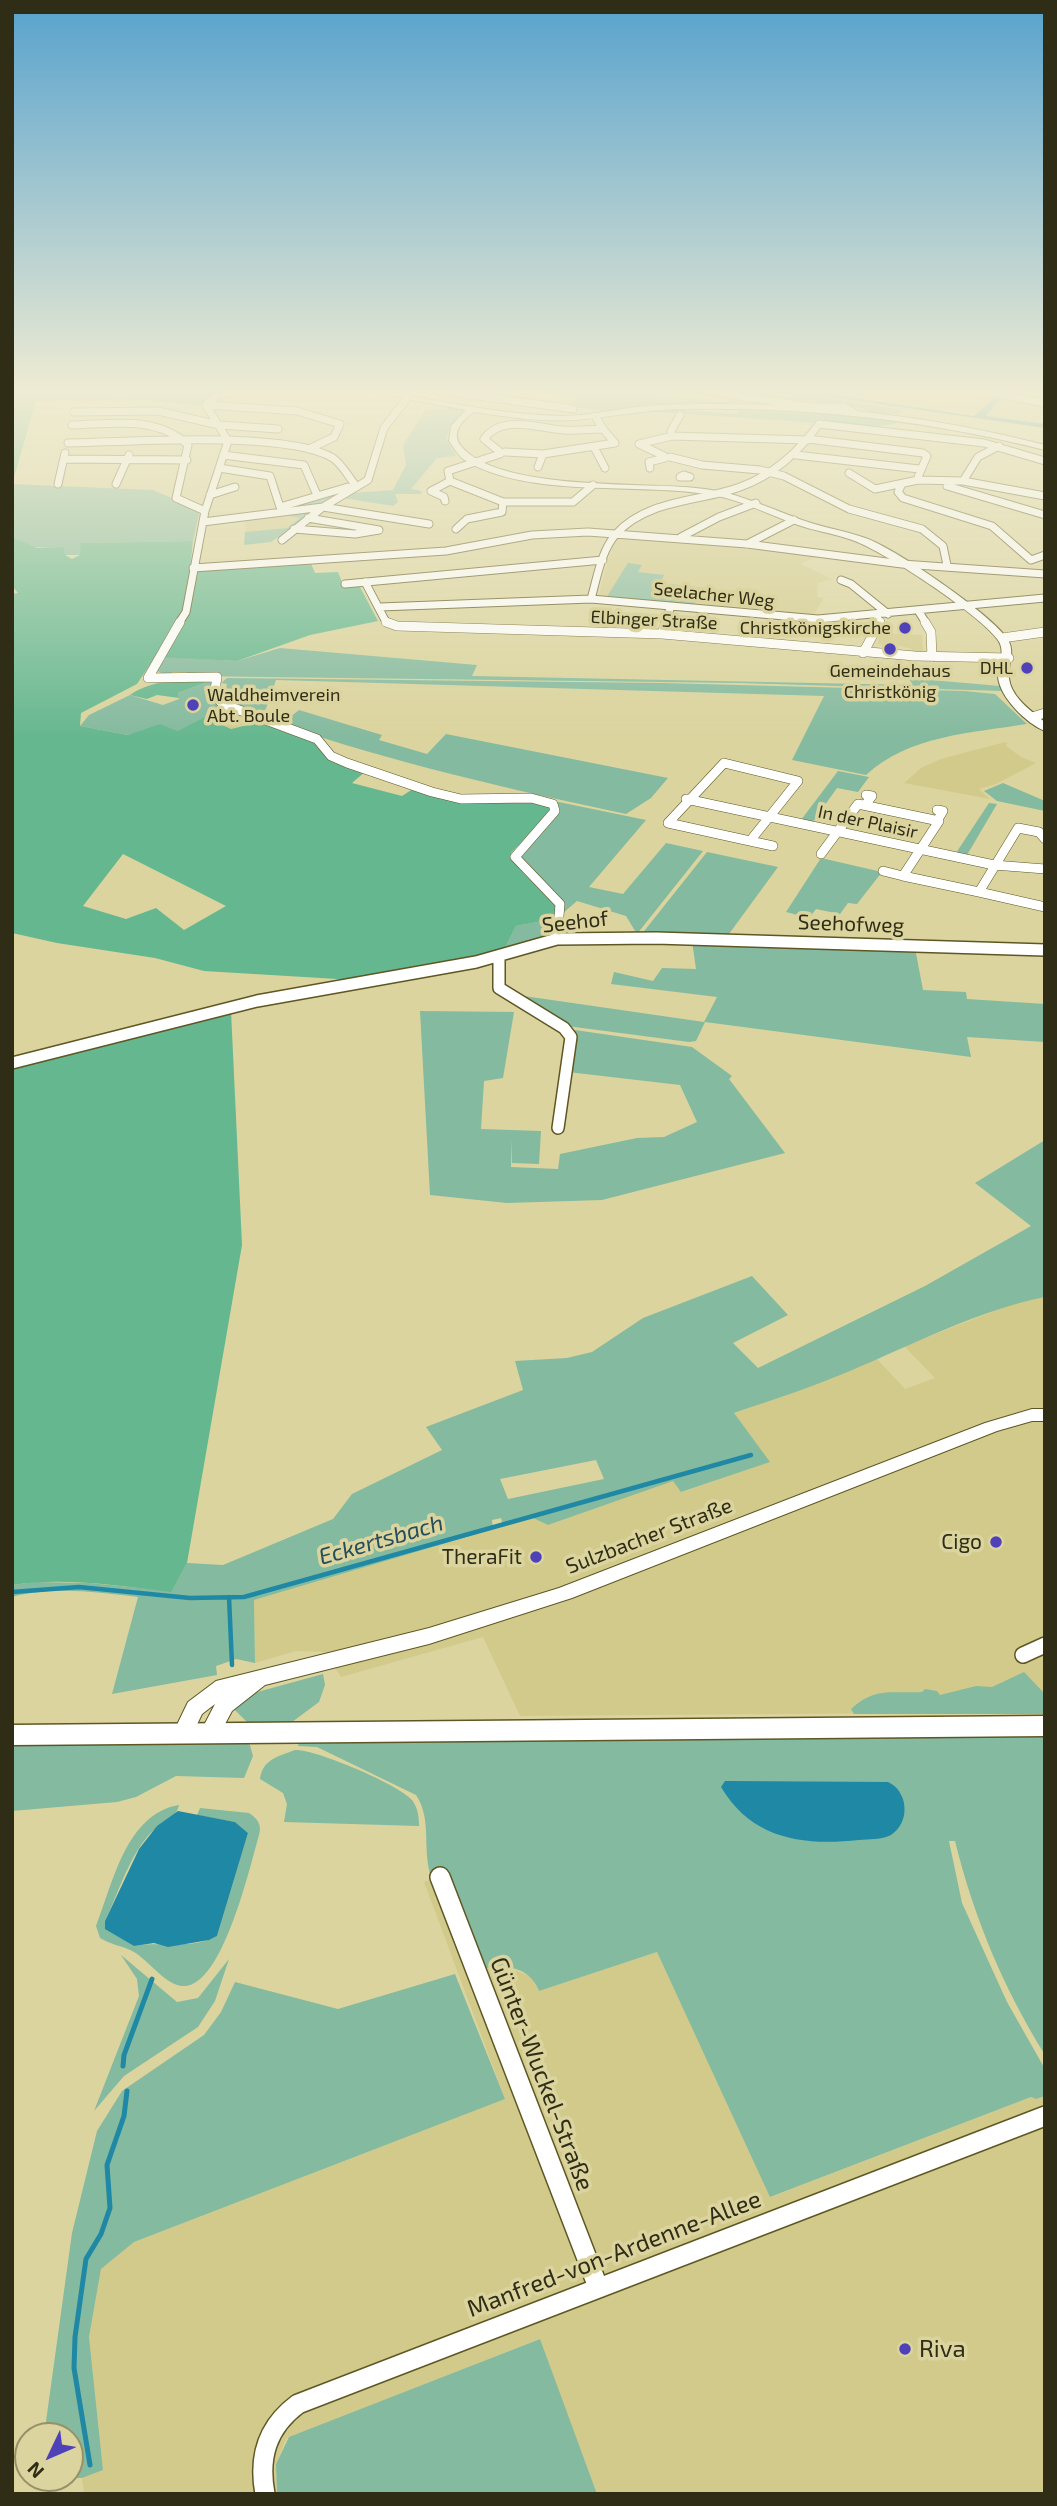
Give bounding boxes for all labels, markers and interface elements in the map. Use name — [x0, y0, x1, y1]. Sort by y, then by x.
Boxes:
street label: Seelacher Weg — [653, 578, 775, 612]
street label: Elbinger Straße — [590, 606, 718, 634]
place label: Christkönigskirche — [740, 617, 891, 639]
marker: Christkönigskirche — [897, 620, 913, 636]
marker: Gemeindehaus Christkönig — [882, 641, 898, 657]
place label: DHL — [980, 657, 1013, 679]
place label: Gemeindehaus Christkönig — [829, 660, 951, 702]
marker: DHL — [1019, 660, 1035, 676]
place label: Waldheimverein Abt. Boule — [207, 684, 340, 726]
marker: Waldheimverein Abt. Boule — [185, 697, 201, 713]
street label: In der Plaisir — [816, 801, 920, 843]
street label: Seehof — [541, 906, 609, 938]
street label: Seehofweg — [797, 910, 905, 938]
street label: Sulzbacher Straße — [562, 1493, 736, 1579]
water label: Eckertsbach — [316, 1509, 446, 1571]
place label: Cigo — [941, 1529, 982, 1555]
marker: Cigo — [988, 1534, 1004, 1550]
place label: TheraFit — [442, 1544, 522, 1570]
marker: TheraFit — [528, 1549, 544, 1565]
street label: Günter-Wuckel-Straße — [484, 1953, 600, 2195]
street label: Manfred-von-Ardenne-Allee — [463, 2185, 765, 2323]
place label: Riva — [919, 2335, 966, 2363]
marker: Riva — [897, 2341, 913, 2357]
north arrow — [14, 2422, 84, 2492]
text: N — [22, 2458, 48, 2483]

